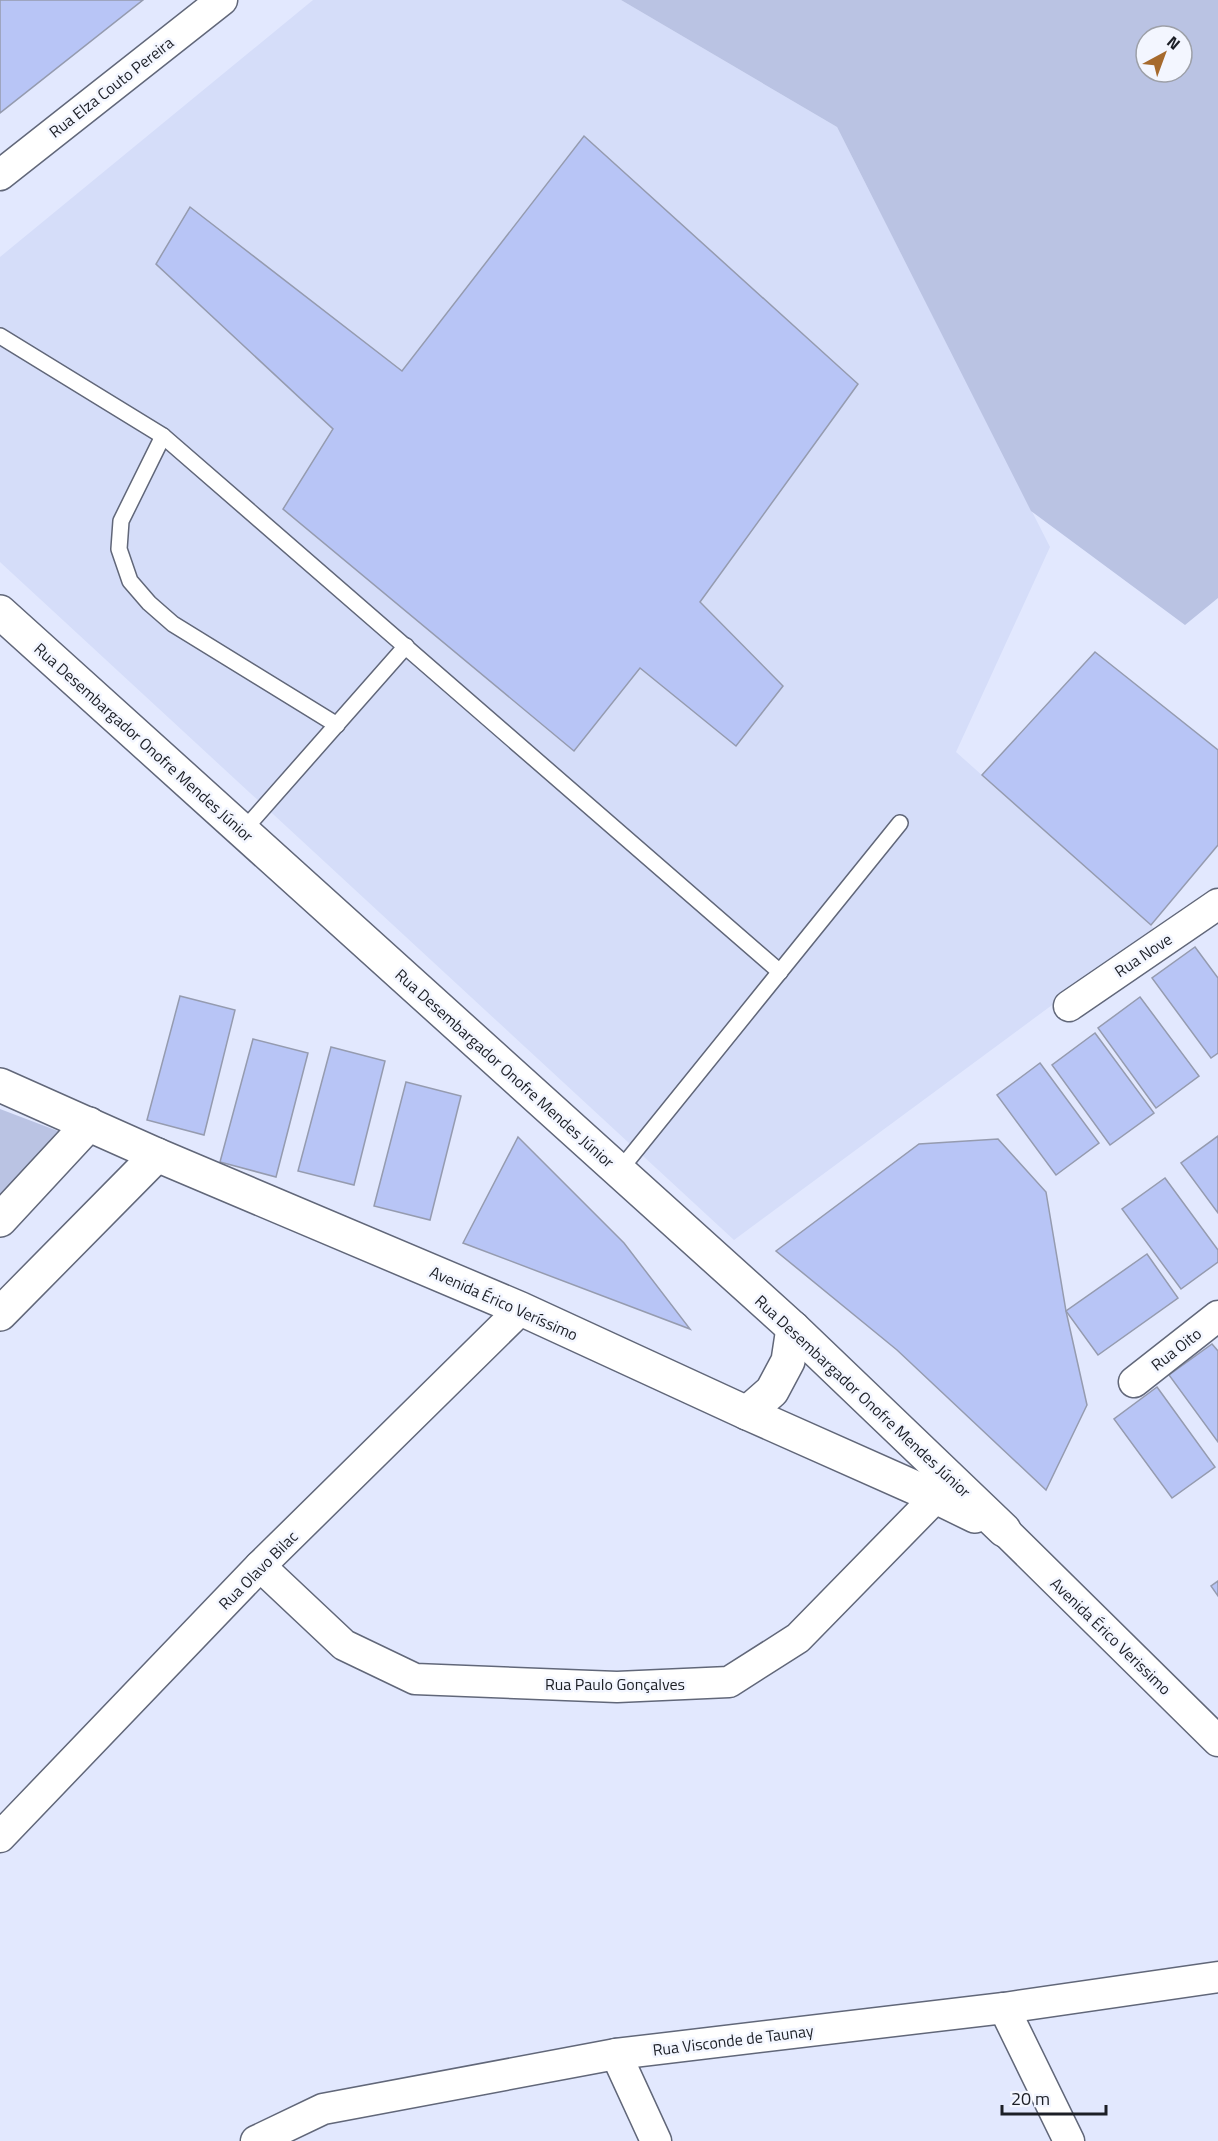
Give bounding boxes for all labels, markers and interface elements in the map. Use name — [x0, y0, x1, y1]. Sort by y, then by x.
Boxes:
north arrow — [1134, 24, 1194, 84]
text: N — [1162, 30, 1186, 55]
street label: Rua Elza Couto Pereira — [44, 31, 178, 143]
street label: Rua Desembargador Onofre Mendes Júnior — [29, 637, 259, 848]
street label: Rua Nove — [1110, 927, 1176, 983]
street label: Rua Desembargador Onofre Mendes Júnior — [390, 963, 620, 1174]
street label: Avenida Érico Veríssimo — [426, 1260, 582, 1346]
street label: Rua Desembargador Onofre Mendes Júnior — [750, 1289, 977, 1503]
street label: Rua Oito — [1146, 1322, 1206, 1376]
street label: Rua Olavo Bilac — [213, 1525, 303, 1615]
street label: Avenida Érico Verissimo — [1045, 1572, 1177, 1700]
street label: Rua Paulo Gonçalves — [545, 1672, 685, 1696]
street label: Rua Visconde de Taunay — [651, 2018, 815, 2062]
scale bar — [1002, 2078, 1106, 2116]
text: 20 m — [1011, 2085, 1050, 2112]

